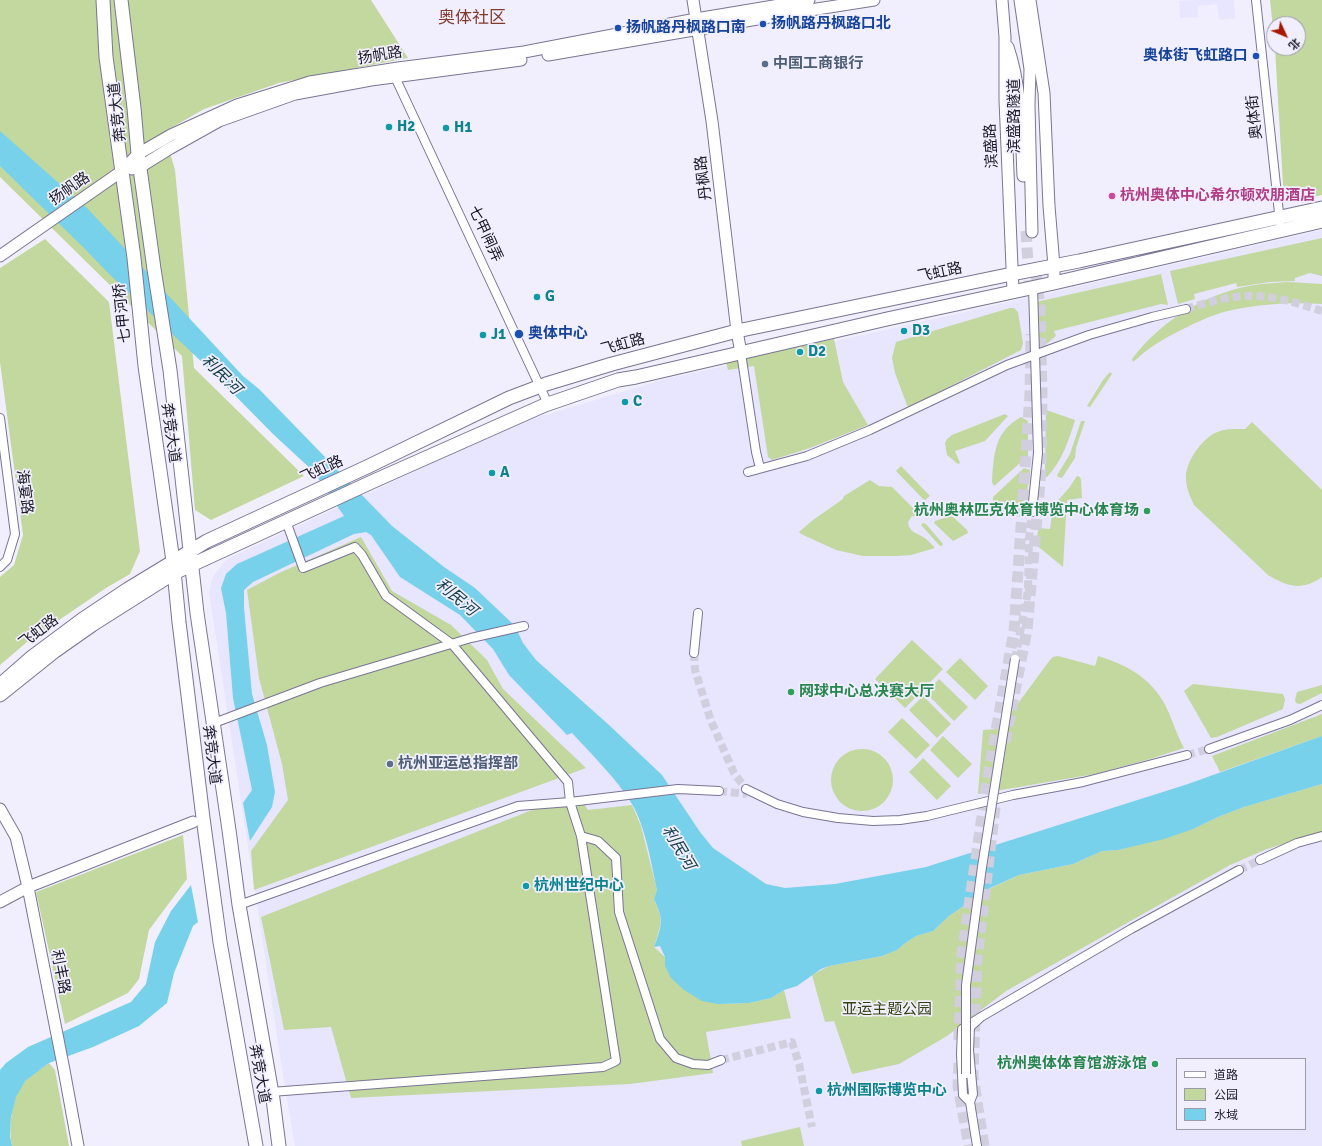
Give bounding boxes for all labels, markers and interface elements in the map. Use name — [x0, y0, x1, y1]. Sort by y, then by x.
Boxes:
district label: 奥体社区 — [438, 9, 506, 29]
place label: 扬帆路丹枫路口北 — [771, 15, 891, 33]
north arrow — [1266, 16, 1306, 56]
place label: 扬帆路丹枫路口南 — [626, 19, 746, 37]
marker: 扬帆路丹枫路口北 — [758, 19, 768, 29]
marker: 扬帆路丹枫路口南 — [613, 23, 623, 33]
text: 北 — [1286, 36, 1303, 52]
street label: 扬帆路 — [356, 44, 404, 68]
place label: 奥体街飞虹路口 — [1143, 47, 1248, 65]
marker: 奥体街飞虹路口 — [1251, 51, 1261, 61]
place label: 中国工商银行 — [773, 55, 863, 73]
marker: 中国工商银行 — [760, 59, 770, 69]
street label: 滨盛路隧道 — [1006, 79, 1024, 153]
street label: 奔竞大道 — [106, 81, 130, 143]
street label: 奥体街 — [1244, 94, 1266, 140]
place label: H2 — [397, 118, 415, 136]
place label: H1 — [454, 119, 472, 137]
marker: H2 — [384, 122, 394, 132]
marker: H1 — [441, 123, 451, 133]
street label: 滨盛路 — [982, 123, 1002, 169]
street label: 丹枫路 — [692, 155, 716, 201]
street label: 扬帆路 — [46, 169, 94, 209]
place label: 杭州奥体中心希尔顿欢朋酒店 — [1120, 187, 1315, 205]
marker: 杭州奥体中心希尔顿欢朋酒店 — [1107, 191, 1117, 201]
street label: 七甲闸弄 — [464, 203, 506, 265]
street label: 飞虹路 — [916, 260, 964, 286]
street label: 七甲河桥 — [111, 282, 135, 344]
place label: G — [545, 288, 555, 306]
marker: G — [532, 292, 542, 302]
place label: D3 — [912, 322, 930, 340]
place label: 奥体中心 — [528, 325, 588, 343]
place label: J1 — [491, 326, 506, 344]
marker: D3 — [899, 326, 909, 336]
marker: 奥体中心 — [513, 328, 525, 340]
marker: J1 — [478, 330, 488, 340]
street label: 飞虹路 — [599, 330, 647, 360]
place label: D2 — [808, 343, 826, 361]
marker: D2 — [795, 347, 805, 357]
water label: 利民河 — [197, 351, 245, 399]
place label: C — [633, 393, 642, 411]
marker: C — [620, 397, 630, 407]
street label: 奔竞大道 — [157, 402, 183, 464]
street label: 飞虹路 — [298, 452, 346, 488]
place label: A — [500, 464, 510, 482]
marker: A — [487, 468, 497, 478]
street label: 海宴路 — [12, 469, 36, 515]
place label: 杭州奥林匹克体育博览中心体育场 — [914, 502, 1139, 520]
marker: 杭州奥林匹克体育博览中心体育场 — [1142, 506, 1152, 516]
water label: 利民河 — [431, 575, 481, 621]
street label: 飞虹路 — [16, 611, 62, 653]
place label: 网球中心总决赛大厅 — [799, 683, 934, 701]
marker: 网球中心总决赛大厅 — [786, 687, 796, 697]
street label: 奔竞大道 — [198, 724, 224, 786]
place label: 杭州亚运总指挥部 — [398, 755, 518, 773]
marker: 杭州亚运总指挥部 — [385, 759, 395, 769]
water label: 利民河 — [657, 822, 699, 874]
place label: 杭州世纪中心 — [534, 877, 624, 895]
marker: 杭州世纪中心 — [521, 881, 531, 891]
street label: 利丰路 — [47, 948, 73, 996]
park label: 亚运主题公园 — [842, 1001, 932, 1019]
street label: 奔竞大道 — [245, 1043, 273, 1105]
place label: 杭州奥体体育馆游泳馆 — [997, 1055, 1147, 1073]
legend — [1176, 1058, 1306, 1130]
marker: 杭州奥体体育馆游泳馆 — [1150, 1059, 1160, 1069]
text: 道路 — [1214, 1068, 1238, 1083]
place label: 杭州国际博览中心 — [827, 1082, 947, 1100]
marker: 杭州国际博览中心 — [814, 1086, 824, 1096]
text: 公园 — [1214, 1088, 1238, 1103]
text: 水域 — [1214, 1108, 1238, 1123]

